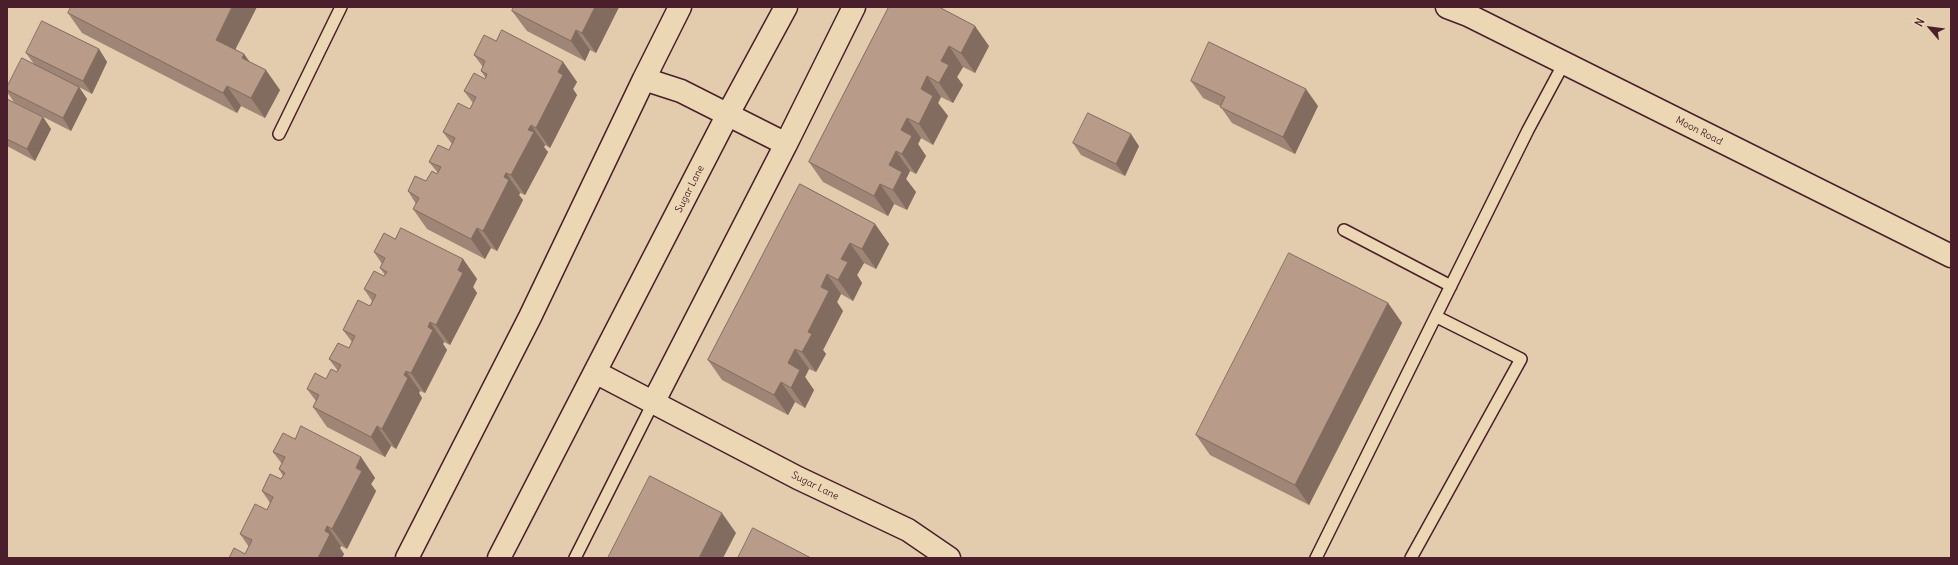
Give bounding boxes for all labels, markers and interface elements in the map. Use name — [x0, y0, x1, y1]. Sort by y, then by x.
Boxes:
north arrow — [1910, 8, 1950, 48]
text: N — [1911, 16, 1927, 29]
street label: Moon Road — [1674, 114, 1724, 148]
street label: Sugar Lane — [673, 163, 707, 215]
street label: Sugar Lane — [789, 469, 841, 503]

